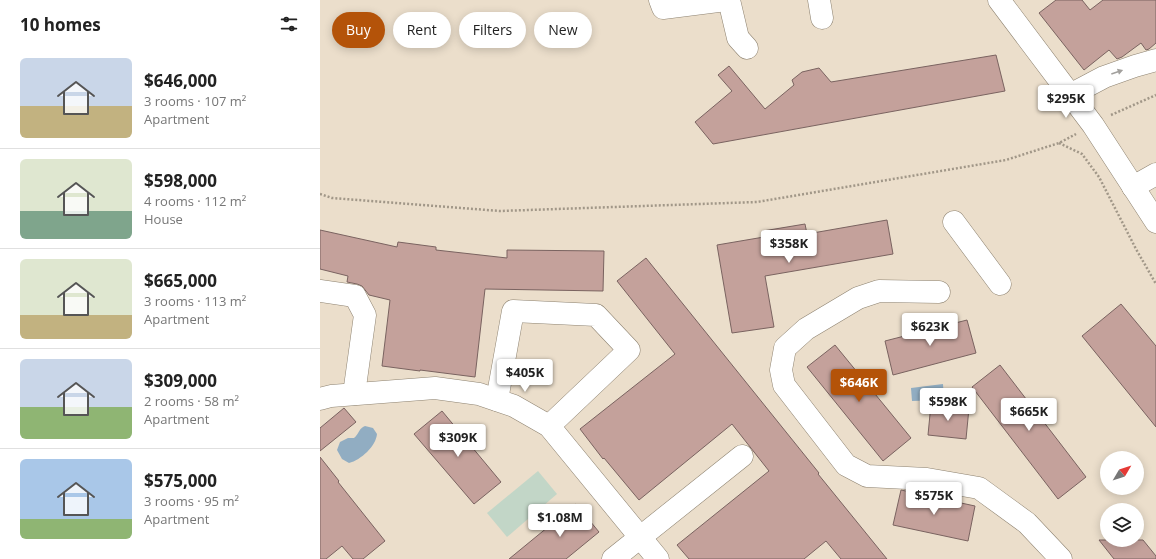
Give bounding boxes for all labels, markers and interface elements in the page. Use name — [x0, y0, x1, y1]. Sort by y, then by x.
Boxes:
chip: Buy — [332, 12, 385, 48]
chip: Rent — [393, 12, 451, 48]
chip: Filters — [459, 12, 526, 48]
chip: New — [534, 12, 592, 48]
text: 10 homes — [20, 13, 101, 36]
icon: filters — [278, 13, 300, 35]
text: $646,000 — [144, 69, 217, 92]
one-way arrow — [1112, 69, 1124, 75]
icon: home — [52, 74, 100, 122]
pin: $295K — [1038, 85, 1094, 119]
text: $295K — [1047, 89, 1085, 107]
text: 3 rooms · 107 m² — [144, 92, 246, 110]
text: Apartment — [144, 110, 209, 128]
text: $598,000 — [144, 169, 217, 192]
icon: home — [52, 175, 100, 223]
text: 4 rooms · 112 m² — [144, 192, 246, 210]
text: House — [144, 210, 183, 228]
pin: $358K — [761, 230, 817, 264]
text: $358K — [770, 234, 808, 252]
text: $665,000 — [144, 269, 217, 292]
icon: home — [52, 275, 100, 323]
text: 3 rooms · 113 m² — [144, 292, 246, 310]
text: Apartment — [144, 310, 209, 328]
pin: $623K — [902, 313, 958, 347]
text: $623K — [911, 317, 949, 335]
pin: $405K — [497, 359, 553, 393]
text: $405K — [506, 363, 544, 381]
text: $309,000 — [144, 369, 217, 392]
pin: $646K — [831, 369, 887, 403]
text: $646K — [840, 373, 878, 391]
icon: home — [52, 375, 100, 423]
pin: $598K — [920, 388, 976, 422]
text: 2 rooms · 58 m² — [144, 392, 239, 410]
text: $598K — [929, 392, 967, 410]
pin: $665K — [1001, 398, 1057, 432]
text: $665K — [1010, 402, 1048, 420]
text: Apartment — [144, 410, 209, 428]
pin: $309K — [430, 424, 486, 458]
text: $309K — [439, 428, 477, 446]
north arrow — [1100, 451, 1144, 495]
map controls — [1100, 451, 1144, 547]
text: $575,000 — [144, 469, 217, 492]
icon: home — [52, 475, 100, 523]
pin: $575K — [906, 482, 962, 516]
text: $575K — [915, 486, 953, 504]
text: 3 rooms · 95 m² — [144, 492, 239, 510]
button: layers — [1100, 503, 1144, 547]
pin: $1.08M — [527, 504, 593, 538]
text: $1.08M — [537, 508, 583, 526]
text: Apartment — [144, 510, 209, 528]

